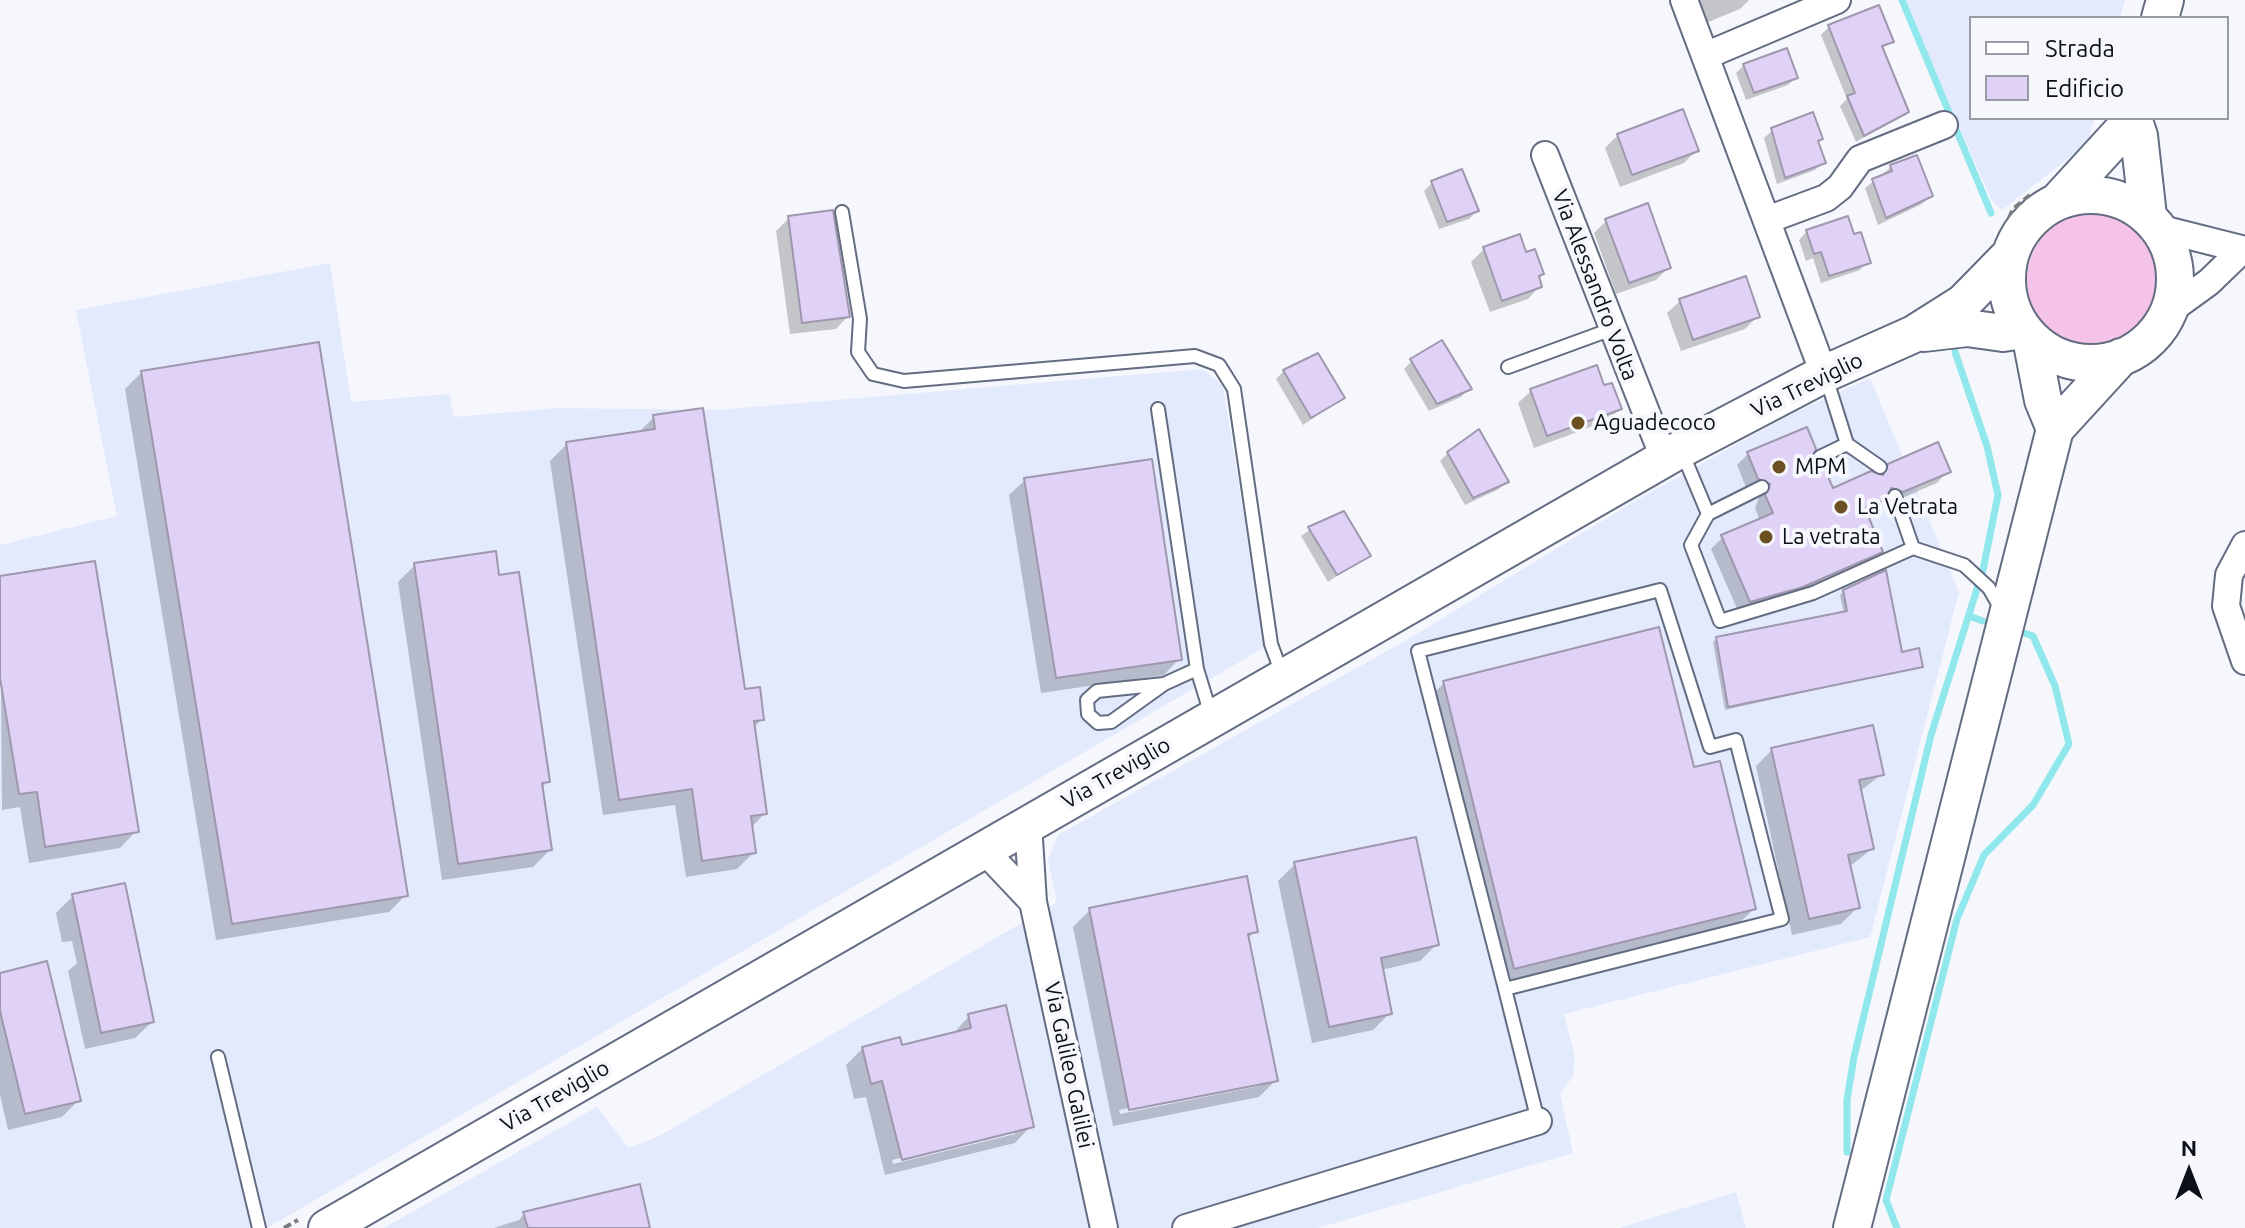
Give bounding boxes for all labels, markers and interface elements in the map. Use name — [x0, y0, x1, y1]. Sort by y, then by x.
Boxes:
legend — [1969, 16, 2229, 120]
text: Strada — [2045, 35, 2115, 62]
text: Edificio — [2045, 75, 2124, 102]
street label: Via Alessandro Volta — [1546, 186, 1644, 384]
street label: Via Treviglio — [1747, 347, 1867, 423]
place label: Aguadecoco — [1594, 410, 1716, 436]
marker: Aguadecoco — [1569, 414, 1587, 432]
place label: MPM — [1795, 454, 1846, 480]
marker: MPM — [1770, 458, 1788, 476]
place label: La Vetrata — [1857, 494, 1958, 520]
marker: La Vetrata — [1832, 498, 1850, 516]
place label: La vetrata — [1782, 524, 1881, 550]
marker: La vetrata — [1757, 528, 1775, 546]
street label: Via Treviglio — [1057, 731, 1175, 815]
street label: Via Galileo Galilei — [1038, 979, 1100, 1151]
street label: Via Treviglio — [496, 1054, 614, 1138]
north arrow — [2149, 1132, 2229, 1212]
text: N — [2181, 1135, 2197, 1160]

